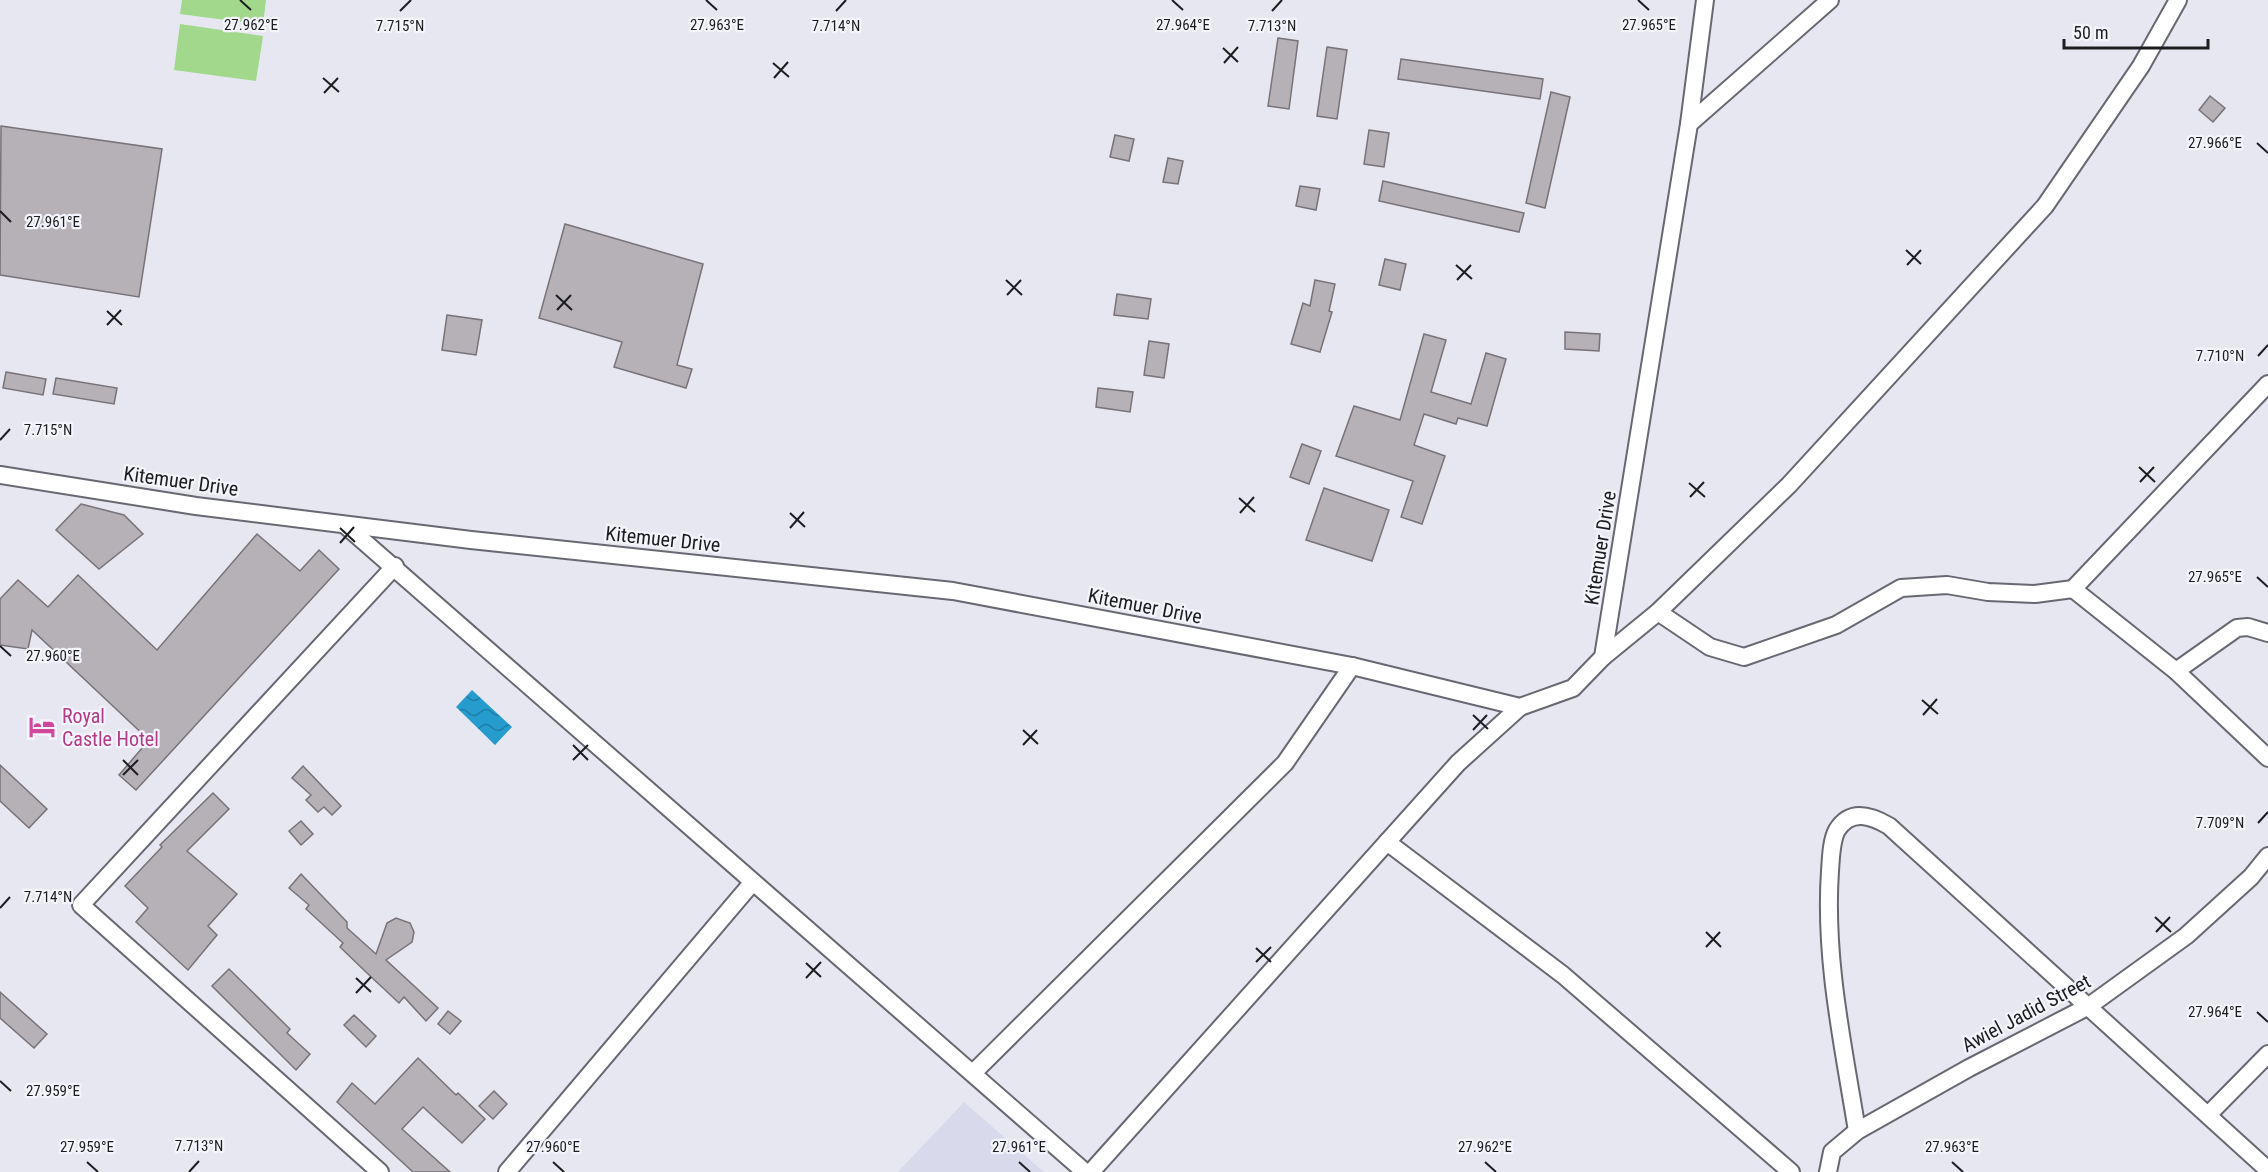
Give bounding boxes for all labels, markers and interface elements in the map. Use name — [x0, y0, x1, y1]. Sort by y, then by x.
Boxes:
scale bar — [2064, 12, 2208, 50]
text: 27.962°E — [224, 16, 278, 34]
text: 27.963°E — [690, 16, 744, 34]
text: 27.964°E — [1156, 16, 1210, 34]
text: 27.965°E — [1622, 16, 1676, 34]
text: 7.715°N — [376, 17, 424, 35]
text: 7.714°N — [812, 17, 860, 35]
text: 7.713°N — [1248, 17, 1296, 35]
text: 50 m — [2073, 22, 2108, 43]
text: 27.966°E — [2188, 134, 2242, 152]
text: 27.961°E — [26, 213, 80, 231]
text: 7.710°N — [2196, 347, 2244, 365]
text: 7.715°N — [24, 421, 72, 439]
street label: Kitemuer Drive — [122, 461, 240, 501]
street label: Kitemuer Drive — [1579, 489, 1621, 607]
street label: Kitemuer Drive — [604, 521, 722, 557]
text: 27.965°E — [2188, 568, 2242, 586]
street label: Kitemuer Drive — [1086, 583, 1204, 629]
text: 27.960°E — [26, 647, 80, 665]
place label: Royal Castle Hotel — [62, 704, 159, 751]
hotel icon: Royal Castle Hotel — [27, 712, 57, 742]
text: 7.709°N — [2196, 814, 2244, 832]
text: 7.714°N — [24, 888, 72, 906]
street label: Awiel Jadid Street — [1957, 969, 2095, 1057]
text: 27.964°E — [2188, 1003, 2242, 1021]
text: 27.959°E — [26, 1082, 80, 1100]
text: 7.713°N — [175, 1137, 223, 1155]
text: 27.959°E — [60, 1138, 114, 1156]
text: 27.960°E — [526, 1138, 580, 1156]
text: 27.961°E — [992, 1138, 1046, 1156]
text: 27.962°E — [1458, 1138, 1512, 1156]
text: 27.963°E — [1925, 1138, 1979, 1156]

